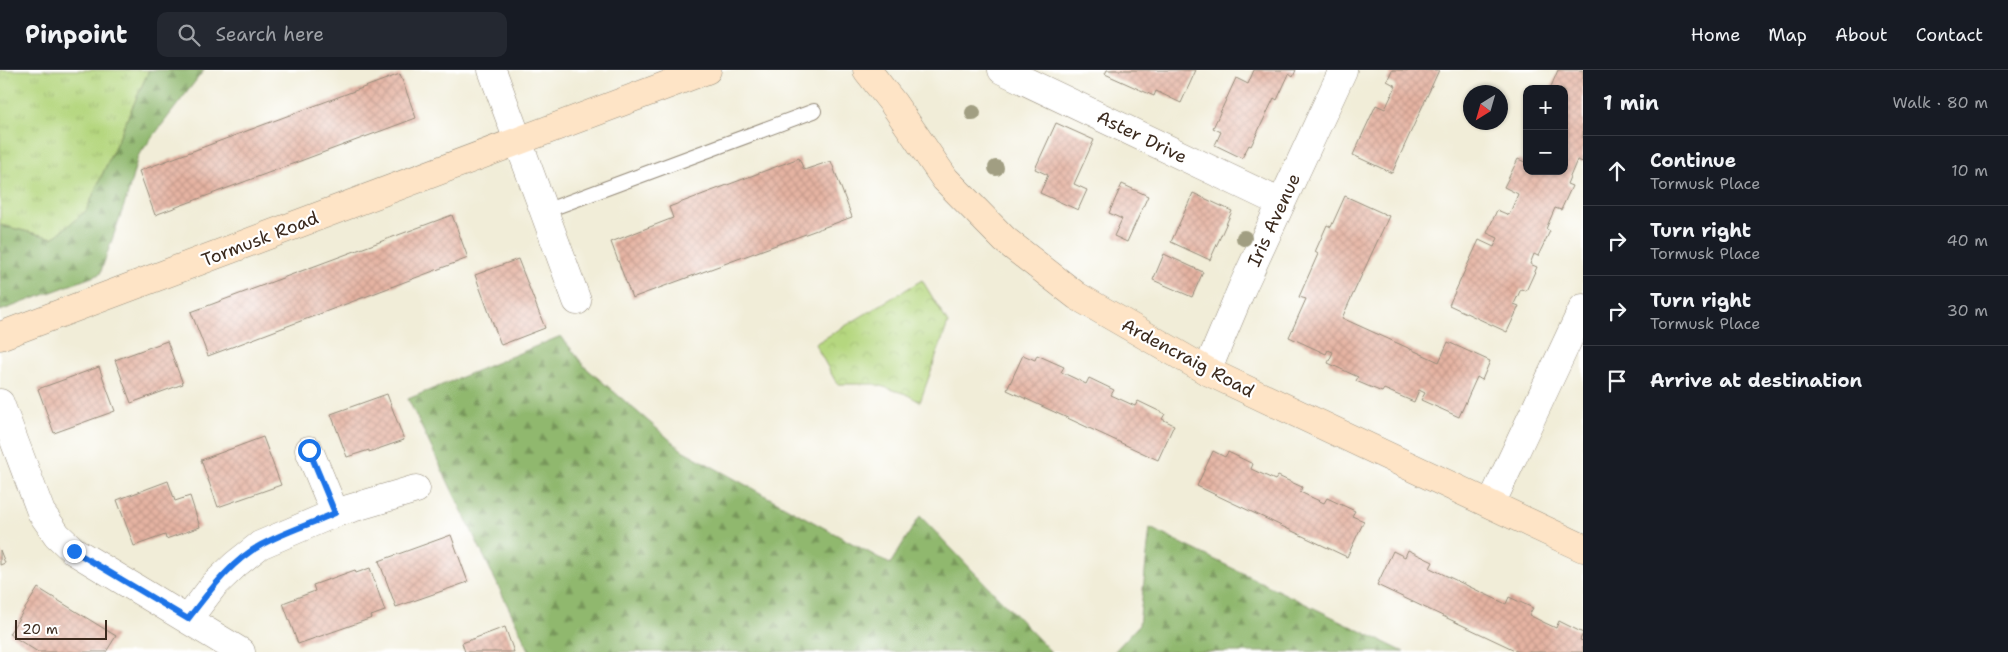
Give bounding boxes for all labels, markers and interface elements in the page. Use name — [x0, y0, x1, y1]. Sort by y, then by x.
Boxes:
search box — [157, 12, 507, 57]
text: Pinpoint — [25, 19, 127, 51]
icon: search — [175, 21, 203, 49]
text: Search here — [215, 22, 324, 47]
text: Home — [1691, 23, 1740, 47]
text: Map — [1768, 23, 1807, 47]
text: About — [1835, 23, 1888, 47]
text: Contact — [1916, 23, 1983, 47]
north arrow — [1463, 85, 1508, 130]
map controls — [1523, 85, 1568, 175]
button: + — [1523, 85, 1568, 130]
text: 1 min — [1603, 89, 1659, 117]
text: Walk · 80 m — [1893, 92, 1988, 113]
street label: Aster Drive — [1093, 105, 1191, 169]
button: − — [1523, 130, 1568, 175]
text: Continue — [1650, 148, 1736, 173]
icon: ahead — [1603, 157, 1631, 185]
text: 10 m — [1951, 160, 1988, 181]
street label: Iris Avenue — [1242, 169, 1306, 271]
text: Tormusk Place — [1650, 173, 1760, 194]
street label: Tormusk Road — [198, 206, 322, 272]
text: Turn right — [1650, 218, 1751, 243]
icon: right — [1603, 227, 1631, 255]
text: 40 m — [1946, 230, 1988, 251]
text: Tormusk Place — [1650, 243, 1760, 264]
text: Turn right — [1650, 288, 1751, 313]
icon: right — [1603, 297, 1631, 325]
text: 30 m — [1947, 300, 1988, 321]
street label: Ardencraig Road — [1117, 313, 1259, 403]
text: Tormusk Place — [1650, 313, 1760, 334]
icon: arrive — [1603, 367, 1631, 395]
text: Arrive at destination — [1650, 368, 1862, 393]
route start — [298, 439, 321, 462]
route end — [63, 540, 86, 563]
scale bar — [15, 617, 108, 640]
text: 20 m — [22, 620, 58, 638]

